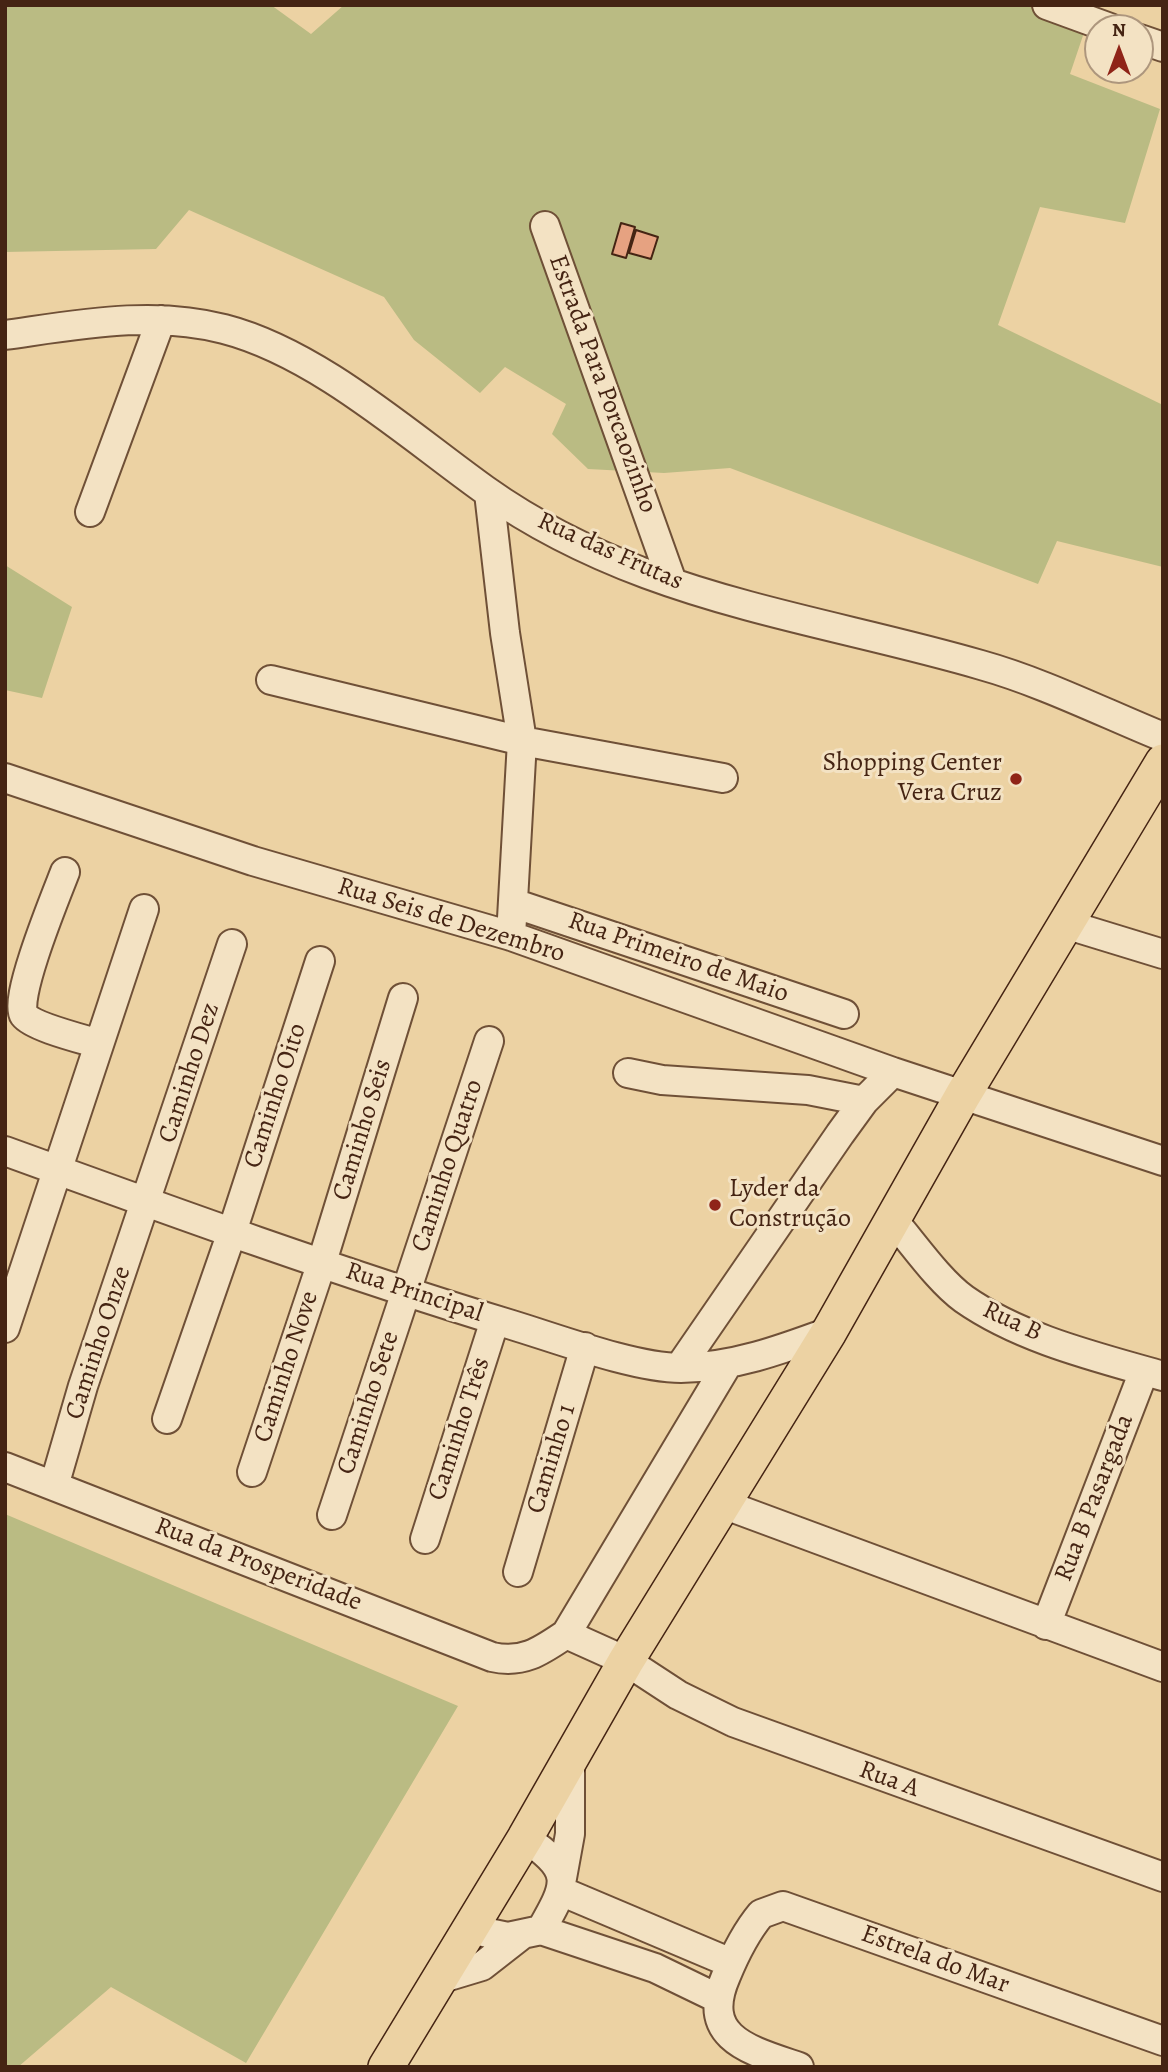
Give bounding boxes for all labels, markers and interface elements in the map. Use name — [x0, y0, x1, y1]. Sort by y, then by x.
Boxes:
north arrow — [1084, 14, 1154, 84]
text: N — [1112, 17, 1126, 43]
street label: Estrada Para Porcaozinho — [541, 251, 663, 517]
street label: Rua das Frutas — [532, 506, 688, 598]
place label: Shopping Center Vera Cruz — [823, 748, 1002, 810]
marker: Shopping Center Vera Cruz — [1008, 771, 1024, 787]
street label: Rua Seis de Dezembro — [334, 872, 568, 970]
street label: Rua Primeiro de Maio — [564, 906, 792, 1010]
street label: Caminho Dez — [153, 999, 227, 1147]
street label: Caminho Oito — [238, 1020, 314, 1172]
street label: Caminho Seis — [327, 1055, 399, 1205]
street label: Caminho Quatro — [405, 1076, 491, 1256]
place label: Lyder da Construção — [729, 1174, 851, 1236]
marker: Lyder da Construção — [707, 1197, 723, 1213]
street label: Rua Principal — [341, 1256, 487, 1330]
street label: Caminho Onze — [60, 1262, 138, 1424]
street label: Caminho Nove — [248, 1287, 326, 1447]
street label: Rua B — [977, 1295, 1047, 1349]
street label: Caminho Sete — [331, 1327, 407, 1479]
street label: Caminho Três — [422, 1353, 498, 1505]
street label: Caminho 1 — [521, 1401, 583, 1517]
street label: Rua B Pasargada — [1049, 1410, 1141, 1586]
street label: Rua da Prosperidade — [150, 1511, 366, 1619]
street label: Rua A — [855, 1755, 923, 1805]
street label: Estrela do Mar — [857, 1919, 1013, 2001]

